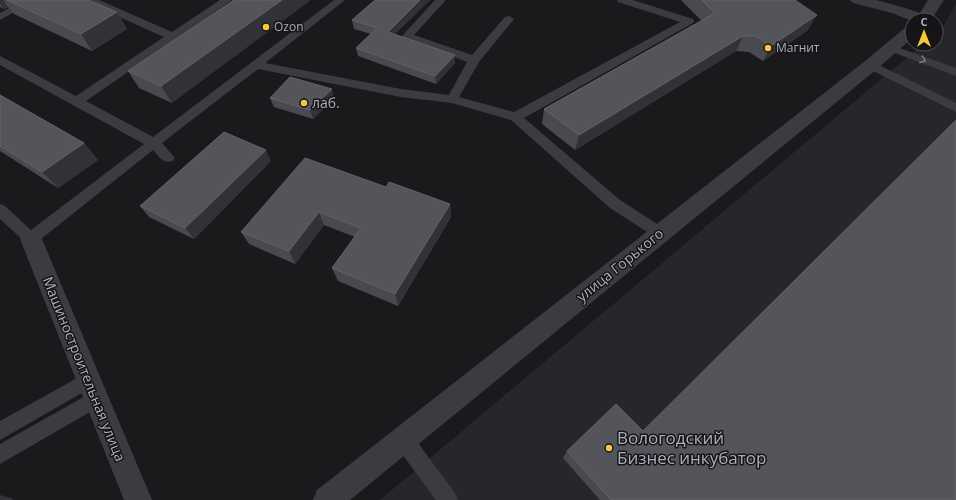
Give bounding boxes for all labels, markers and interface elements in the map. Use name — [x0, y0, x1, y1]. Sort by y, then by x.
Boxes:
north arrow — [904, 12, 944, 52]
text: С — [920, 14, 928, 29]
place label: Ozon — [274, 18, 304, 35]
marker: Ozon — [261, 22, 271, 32]
place label: Магнит — [776, 39, 820, 56]
marker: Магнит — [763, 43, 773, 53]
one-way arrow — [920, 55, 927, 63]
place label: лаб. — [312, 93, 340, 112]
marker: лаб. — [299, 98, 309, 108]
street label: улица Горького — [572, 224, 667, 306]
street label: Машиностроительная улица — [39, 274, 130, 464]
place label: Вологодский Бизнес инкубатор — [617, 426, 766, 469]
marker: Вологодский Бизнес инкубатор — [604, 443, 614, 453]

